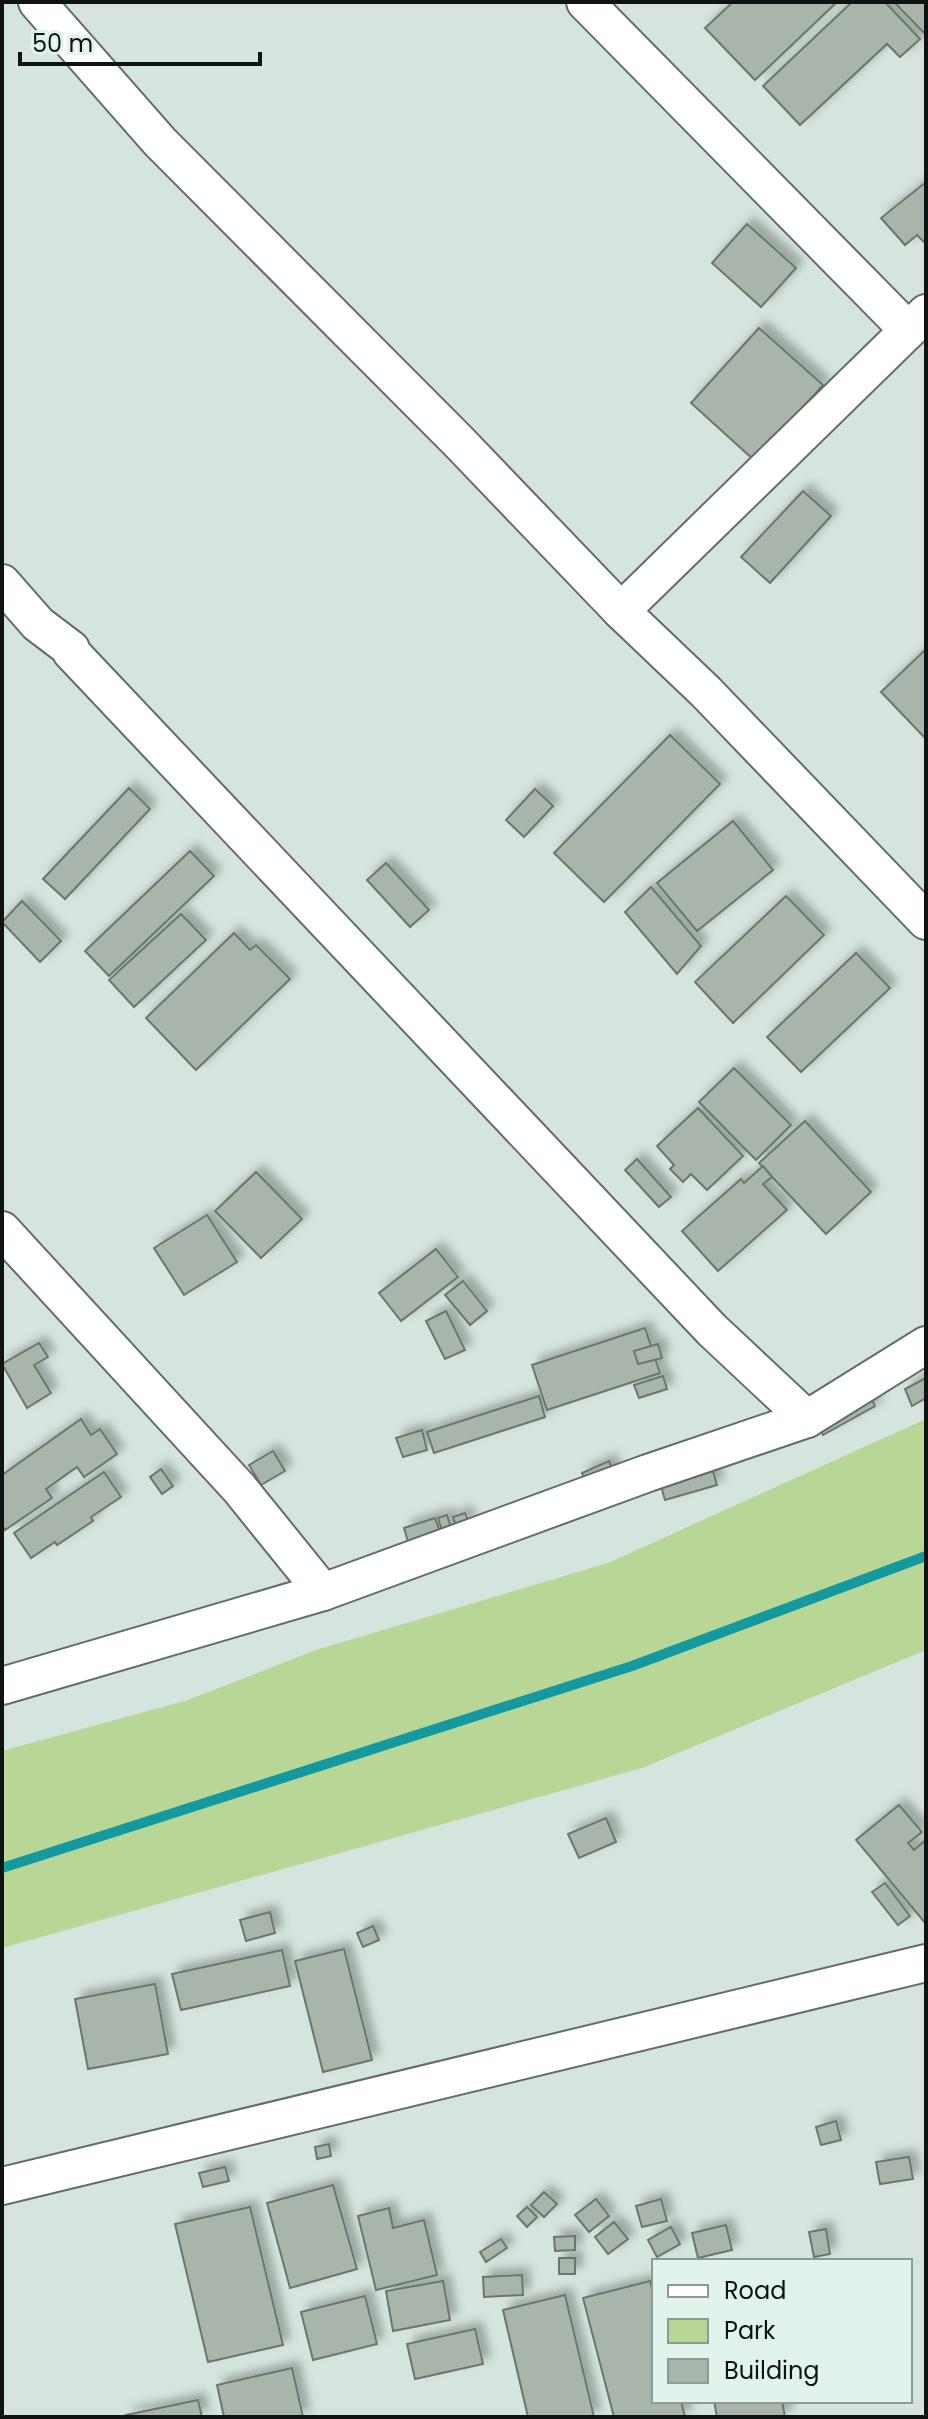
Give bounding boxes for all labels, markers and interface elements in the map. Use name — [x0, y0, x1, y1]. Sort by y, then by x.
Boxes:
scale bar — [20, 16, 260, 66]
text: 50 m — [32, 27, 93, 60]
legend — [652, 2259, 912, 2403]
text: Road — [724, 2274, 786, 2307]
text: Park — [724, 2314, 776, 2347]
text: Building — [724, 2354, 820, 2387]

